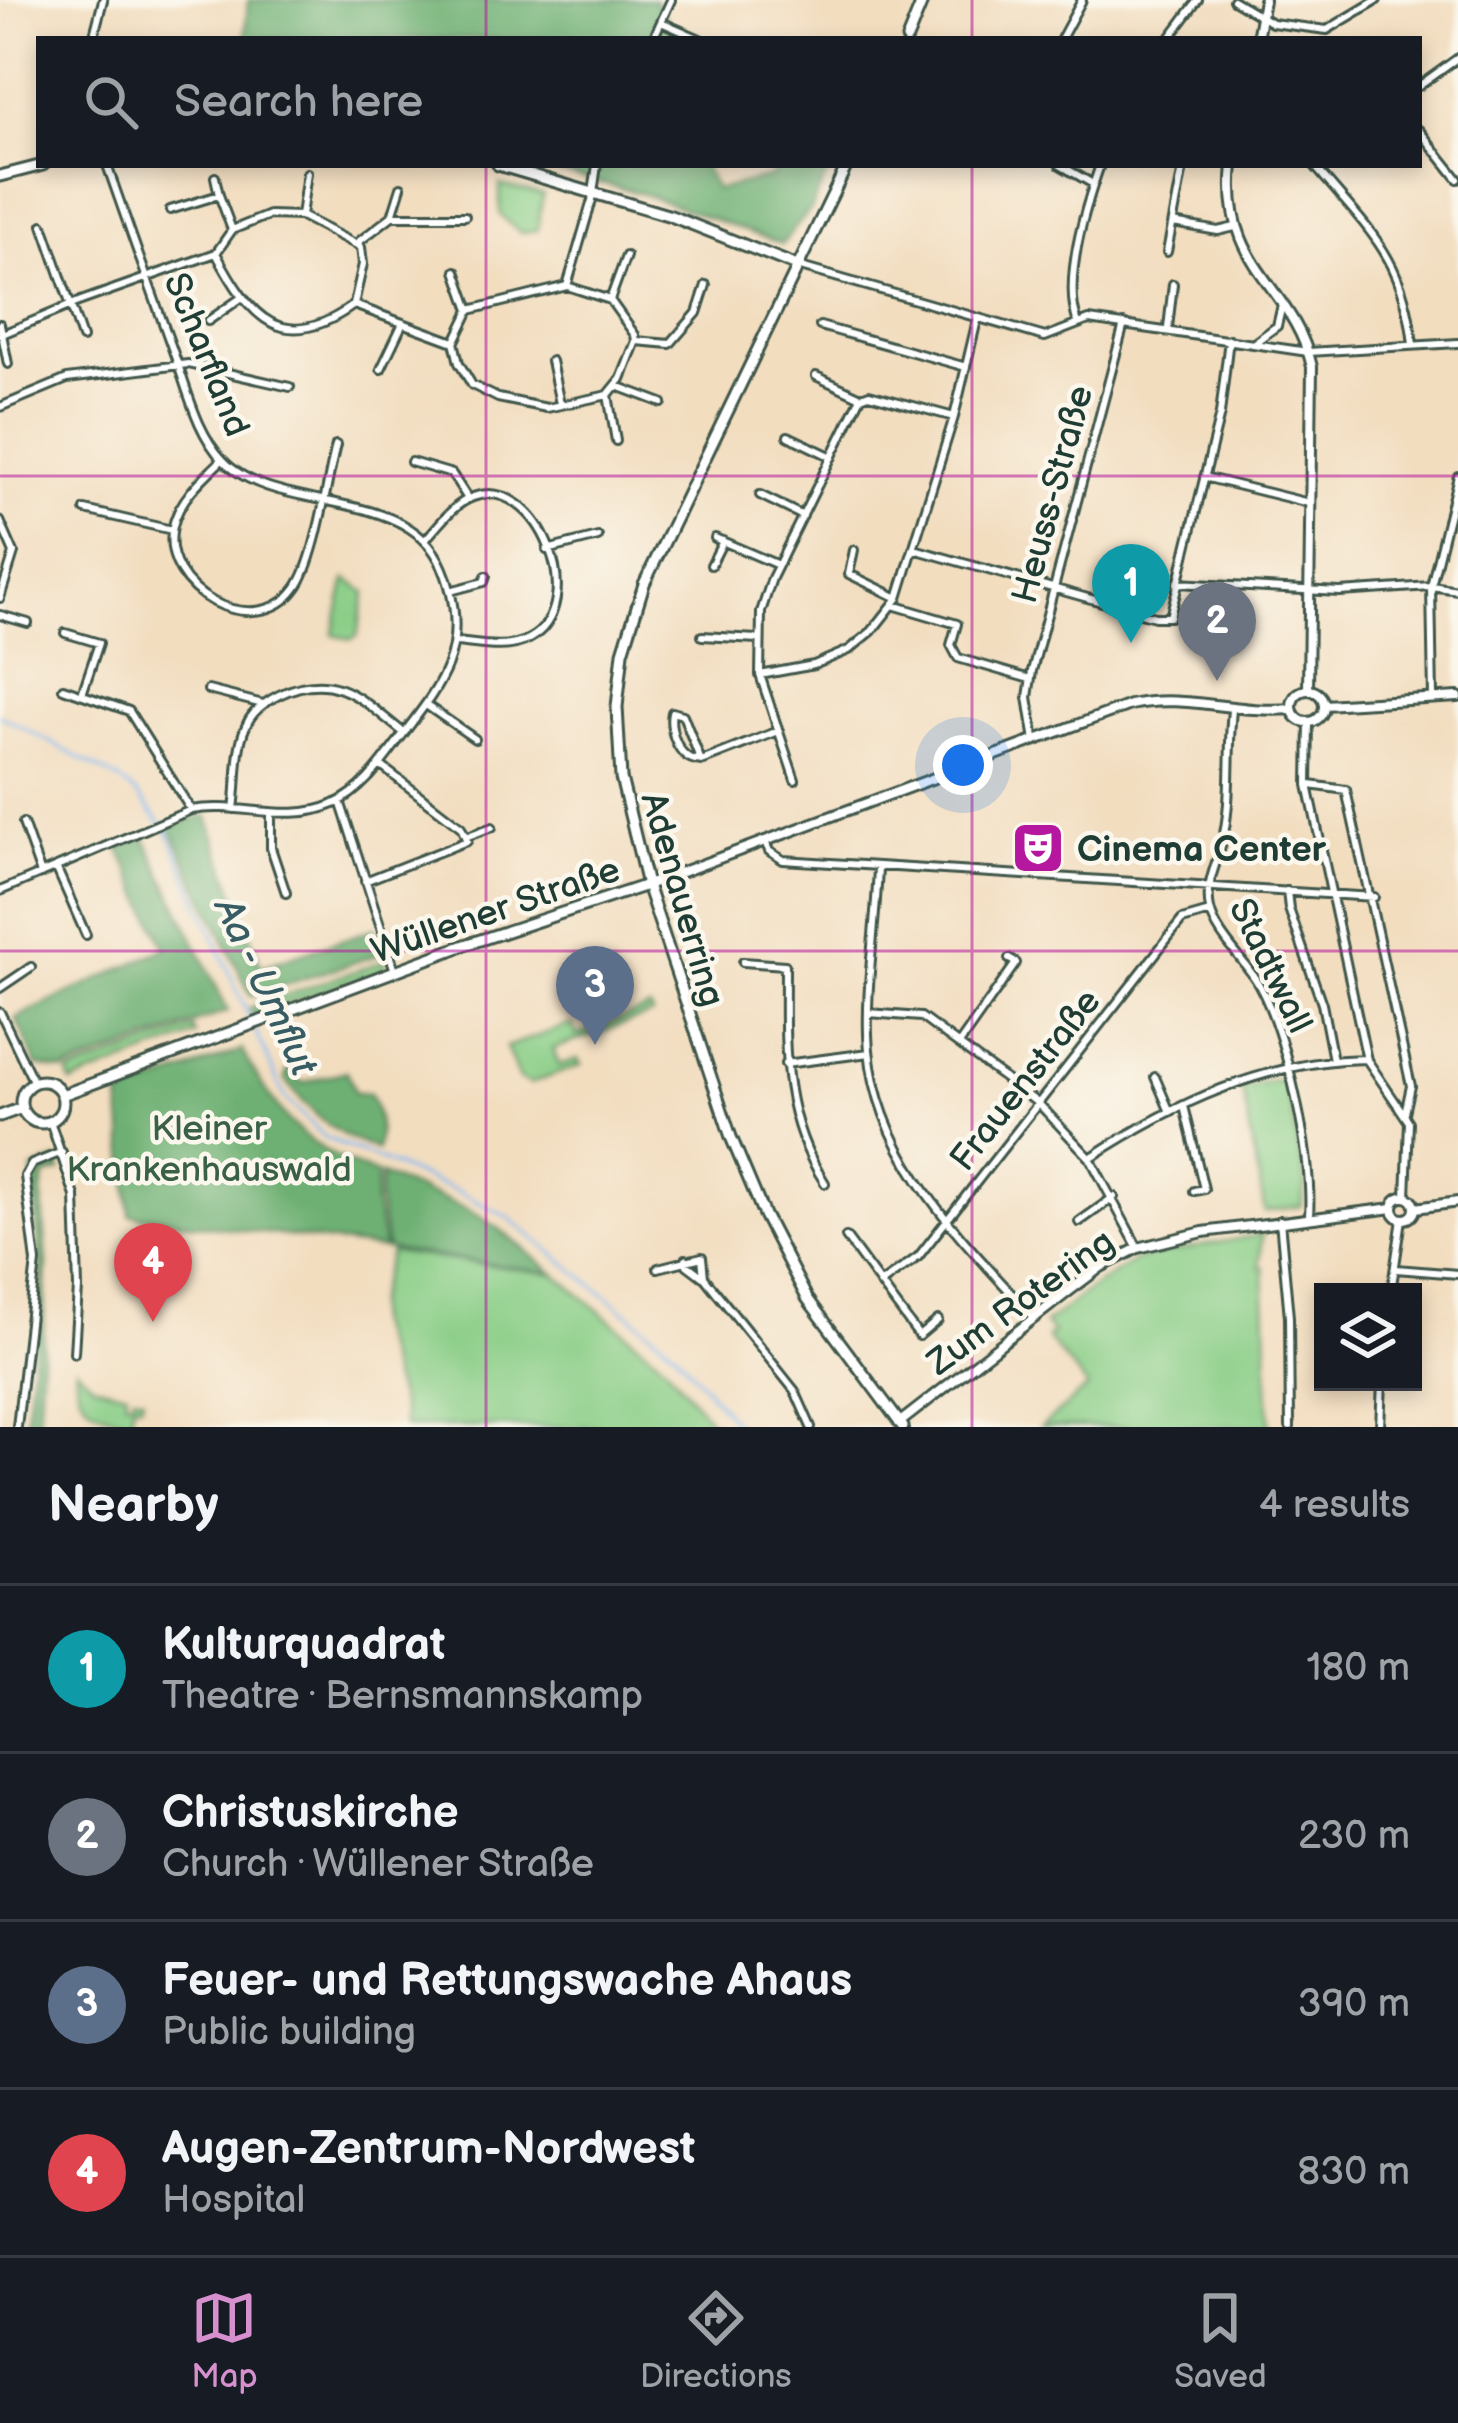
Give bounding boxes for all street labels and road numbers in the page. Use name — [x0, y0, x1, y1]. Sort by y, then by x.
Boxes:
street label: Scharfland — [153, 267, 258, 443]
street label: Heuss-Straße — [1004, 381, 1103, 608]
street label: Adenauerring — [630, 788, 733, 1012]
street label: Wüllener Straße — [366, 849, 626, 974]
street label: Stadtwall — [1219, 892, 1321, 1040]
street label: Frauenstraße — [942, 981, 1110, 1180]
street label: Zum Rotering — [919, 1221, 1123, 1386]

